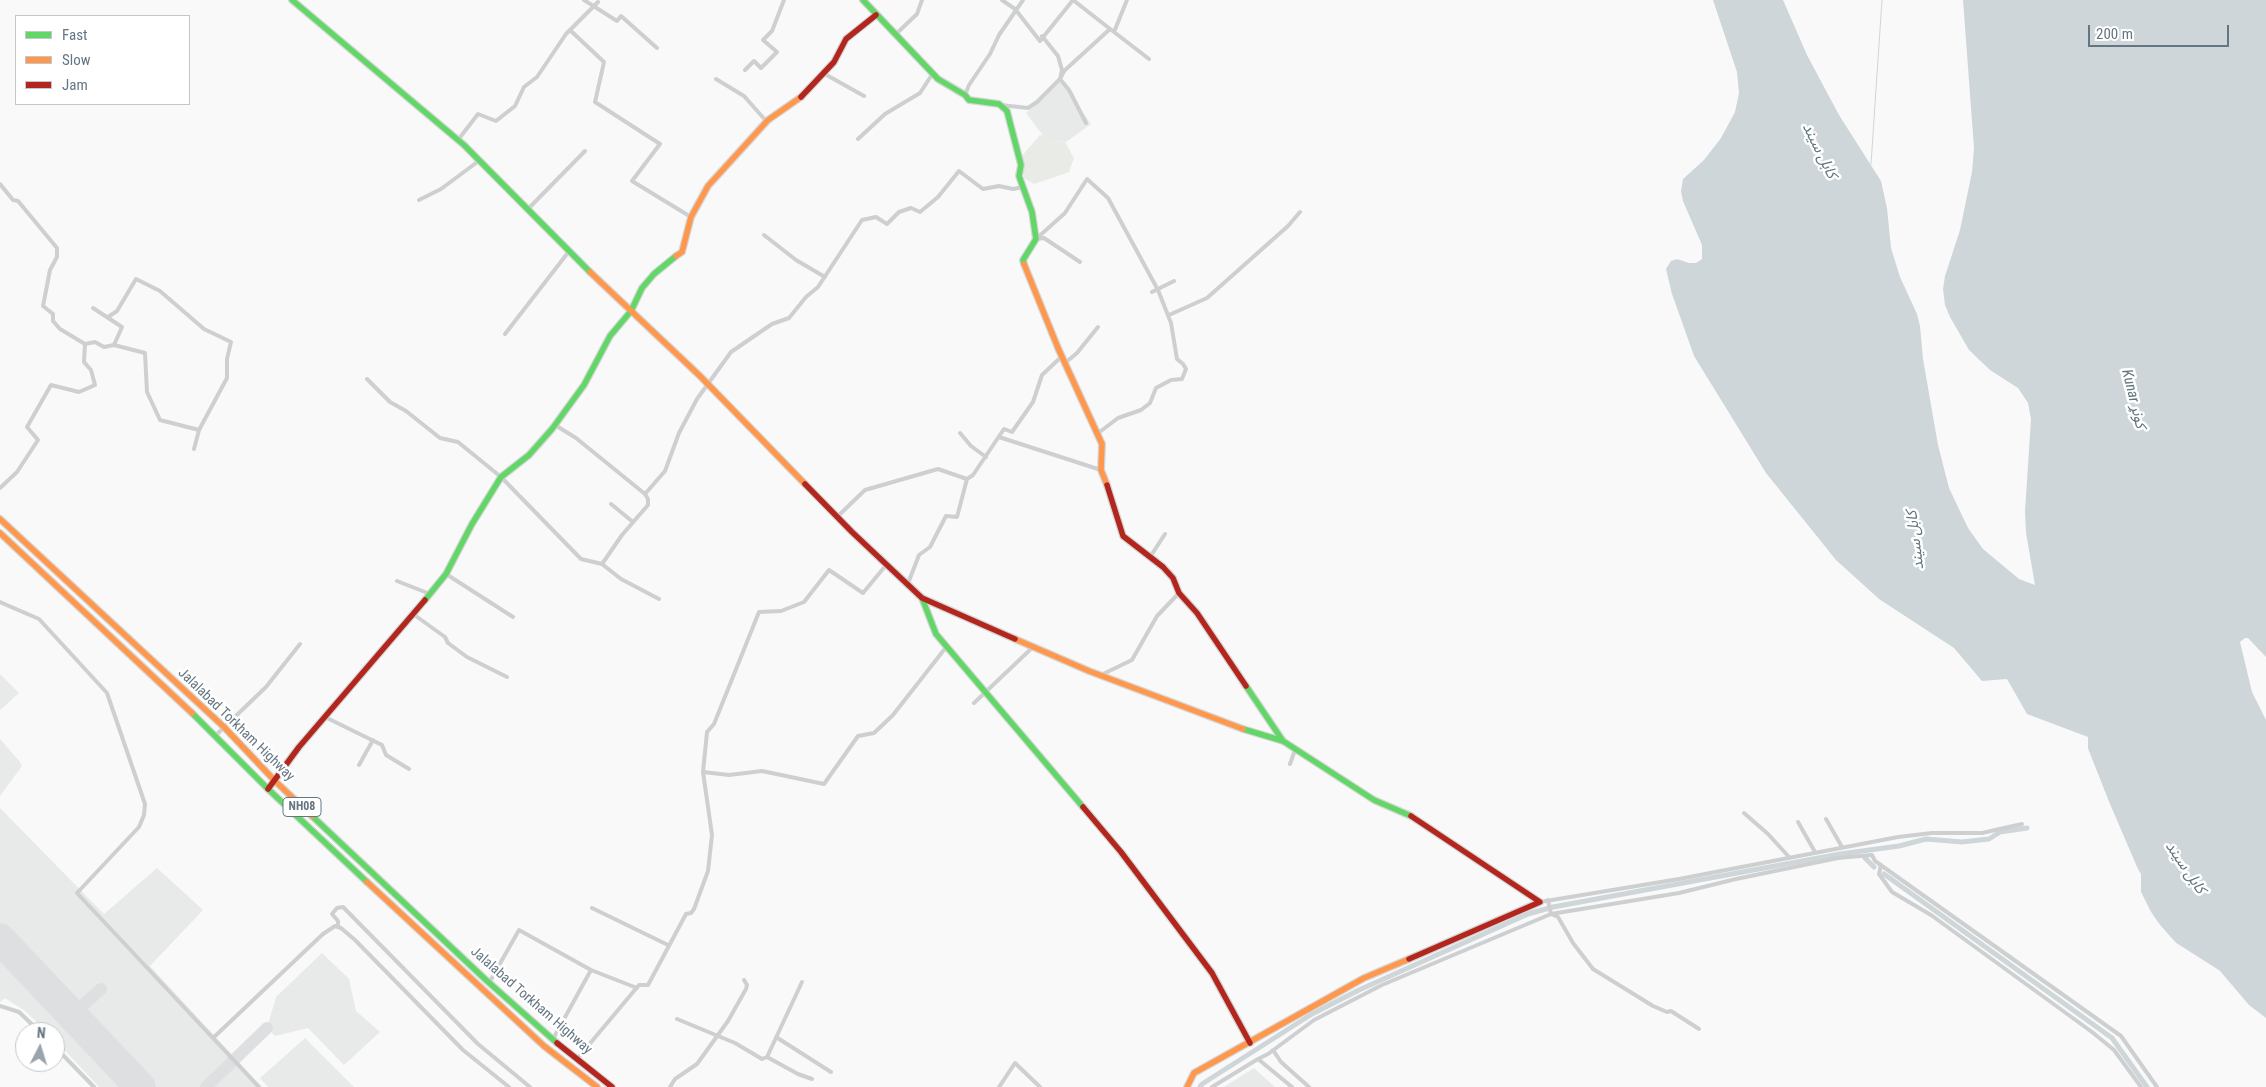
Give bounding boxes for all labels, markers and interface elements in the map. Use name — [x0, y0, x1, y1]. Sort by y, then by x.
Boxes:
legend — [15, 15, 190, 105]
scale bar — [2091, 15, 2232, 47]
text: 200 m — [2096, 25, 2133, 43]
text: Fast — [62, 26, 87, 44]
text: Slow — [62, 51, 91, 69]
text: Jam — [62, 76, 88, 94]
water label: کابل سيند — [1798, 120, 1840, 182]
water label: Kunar کونړ — [2117, 368, 2149, 430]
water label: کابل سيند — [1903, 509, 1929, 571]
street label: Jalalabad Torkham Highway — [174, 665, 298, 785]
road number: NH08 — [283, 798, 321, 816]
water label: کابل سيند — [2161, 838, 2209, 898]
street label: Jalalabad Torkham Highway — [467, 944, 595, 1058]
north arrow — [15, 1022, 65, 1072]
text: N — [36, 1025, 46, 1041]

